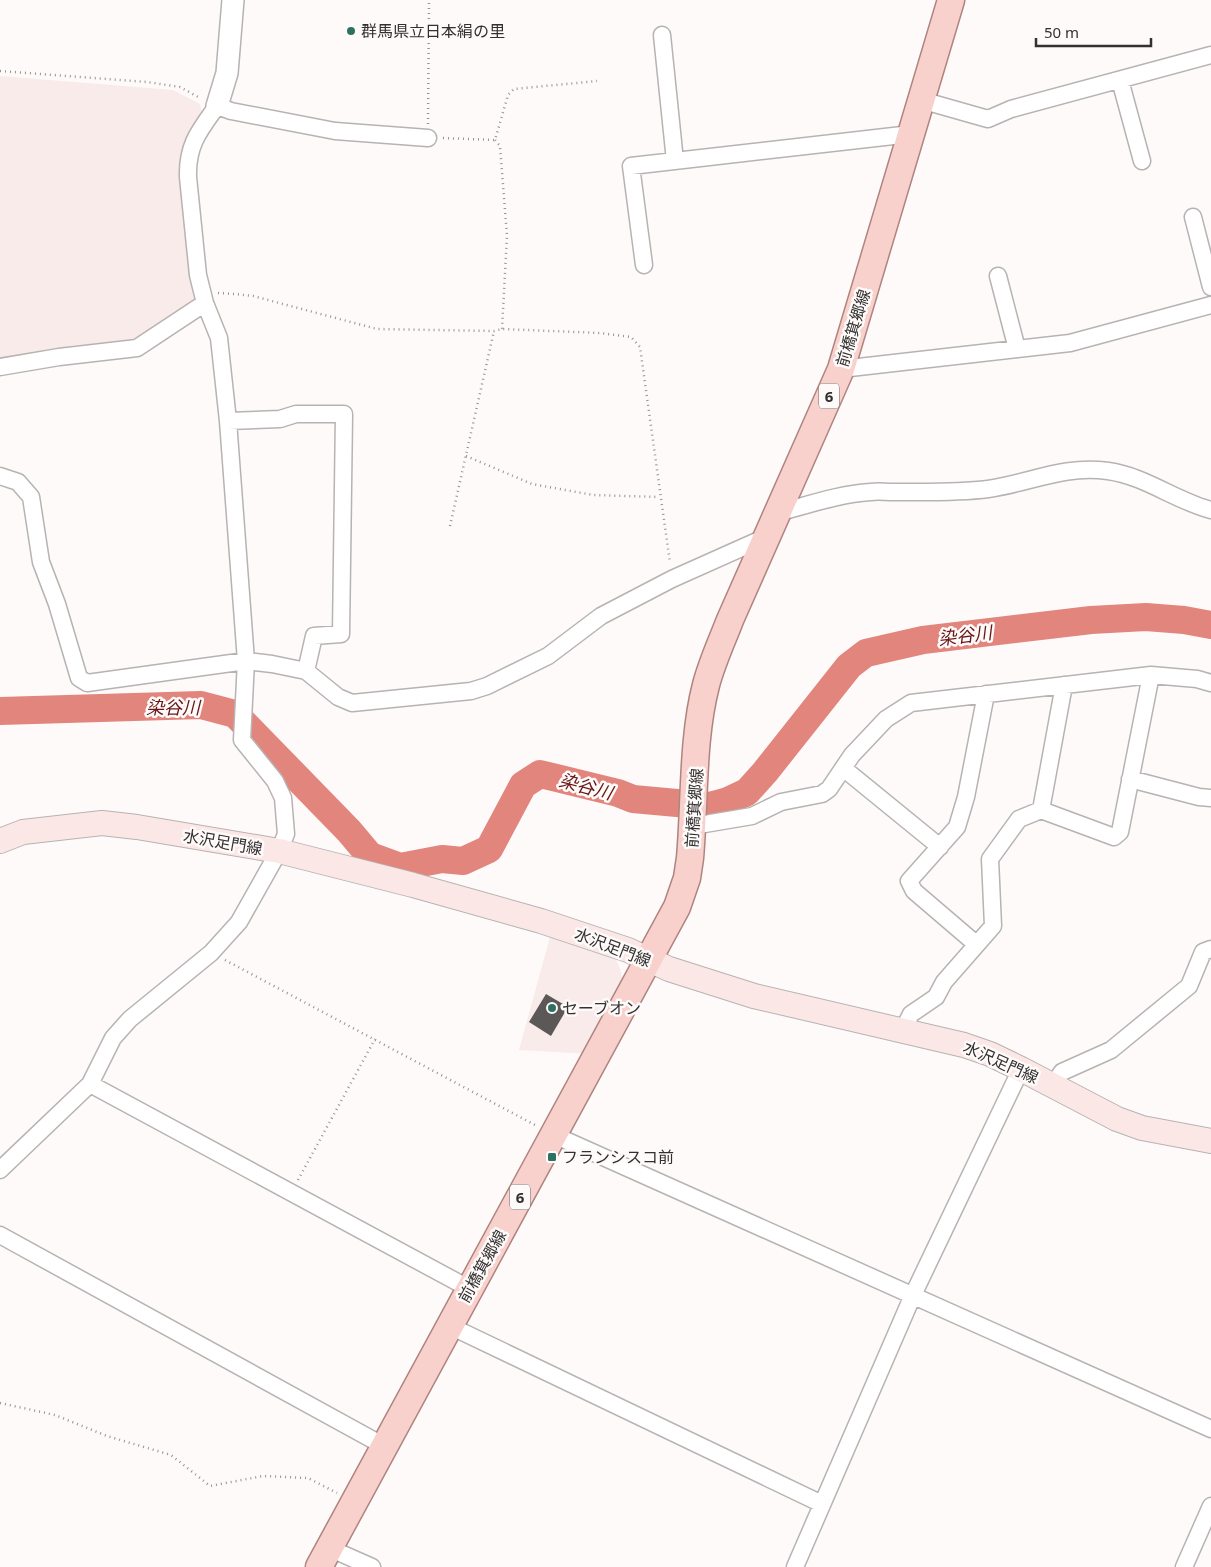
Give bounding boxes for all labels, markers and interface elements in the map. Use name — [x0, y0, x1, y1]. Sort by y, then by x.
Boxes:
scale bar — [1036, 15, 1151, 47]
place label: 群馬県立日本絹の里 — [361, 20, 505, 42]
text: 50 m — [1044, 22, 1079, 42]
marker: 群馬県立日本絹の里 — [345, 25, 357, 37]
street label: 前橋箕郷線 — [831, 287, 875, 369]
road number: 6 — [819, 384, 839, 408]
water label: 染谷川 — [937, 620, 995, 650]
water label: 染谷川 — [146, 695, 202, 719]
water label: 染谷川 — [557, 767, 617, 805]
street label: 前橋箕郷線 — [680, 767, 708, 849]
street label: 水沢足門線 — [182, 824, 264, 860]
street label: 水沢足門線 — [572, 922, 654, 972]
place label: セーブオン — [562, 997, 641, 1019]
marker: セーブオン — [546, 1002, 558, 1014]
street label: 水沢足門線 — [960, 1036, 1042, 1088]
place label: フランシスコ前 — [562, 1146, 674, 1168]
marker: フランシスコ前 — [546, 1151, 558, 1163]
road number: 6 — [510, 1184, 530, 1210]
street label: 前橋箕郷線 — [453, 1226, 511, 1306]

